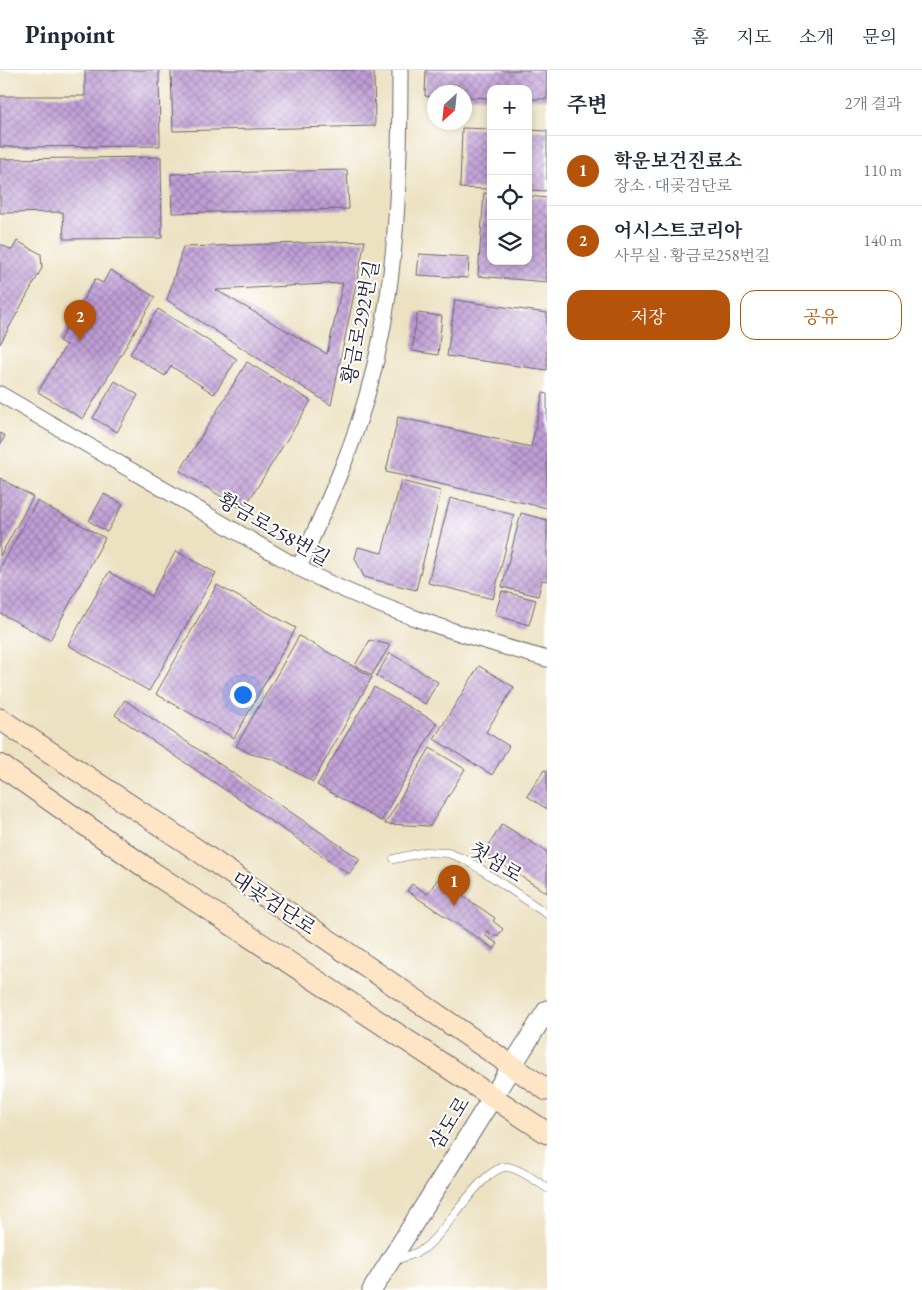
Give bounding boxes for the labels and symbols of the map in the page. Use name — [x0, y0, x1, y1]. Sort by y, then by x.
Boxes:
north arrow — [427, 85, 472, 130]
street label: 황금로292번길 — [335, 258, 385, 386]
pin: 2 — [64, 300, 96, 341]
street label: 황금로258번길 — [213, 486, 335, 572]
your location — [230, 682, 256, 708]
street label: 첫섬로 — [464, 836, 528, 888]
street label: 대곶검단로 — [227, 865, 321, 941]
pin: 1 — [438, 865, 470, 906]
street label: 삼도로 — [423, 1092, 475, 1154]

